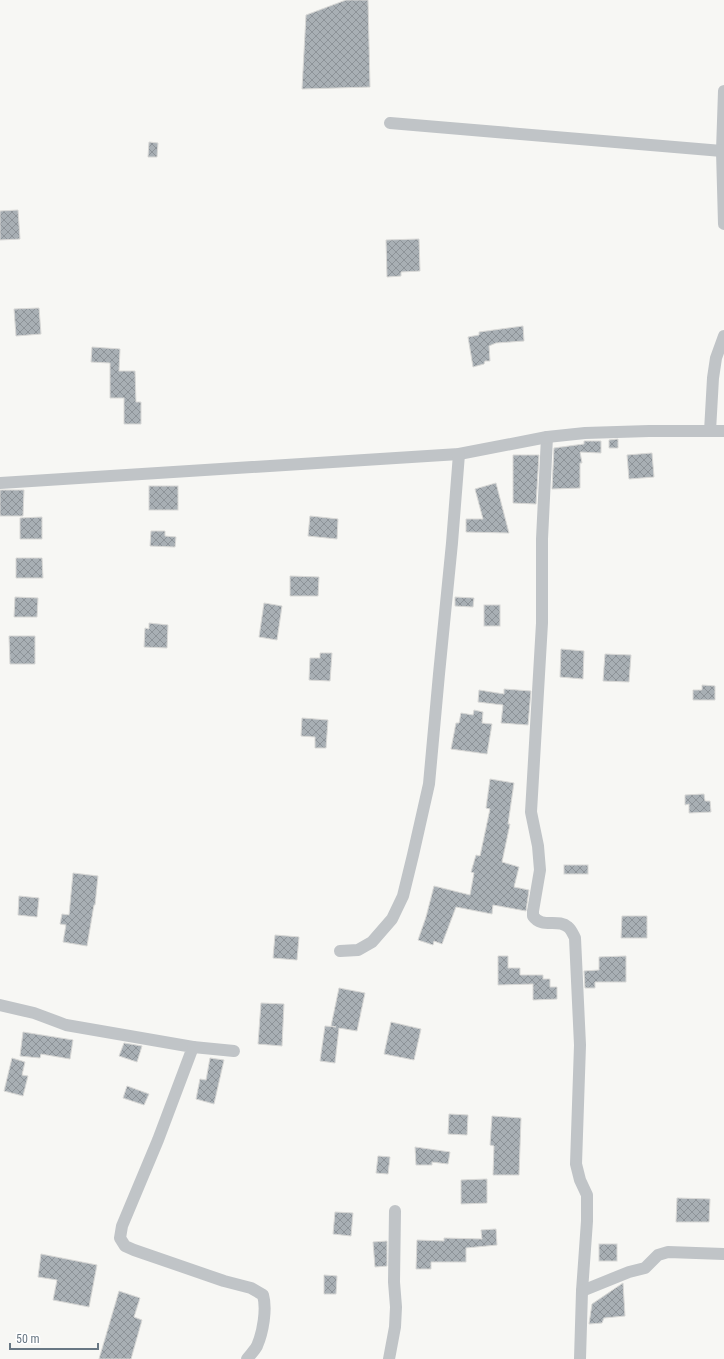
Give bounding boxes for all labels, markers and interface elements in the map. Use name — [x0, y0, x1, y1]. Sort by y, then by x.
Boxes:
scale bar — [10, 1325, 98, 1351]
text: 50 m — [16, 1332, 40, 1346]

